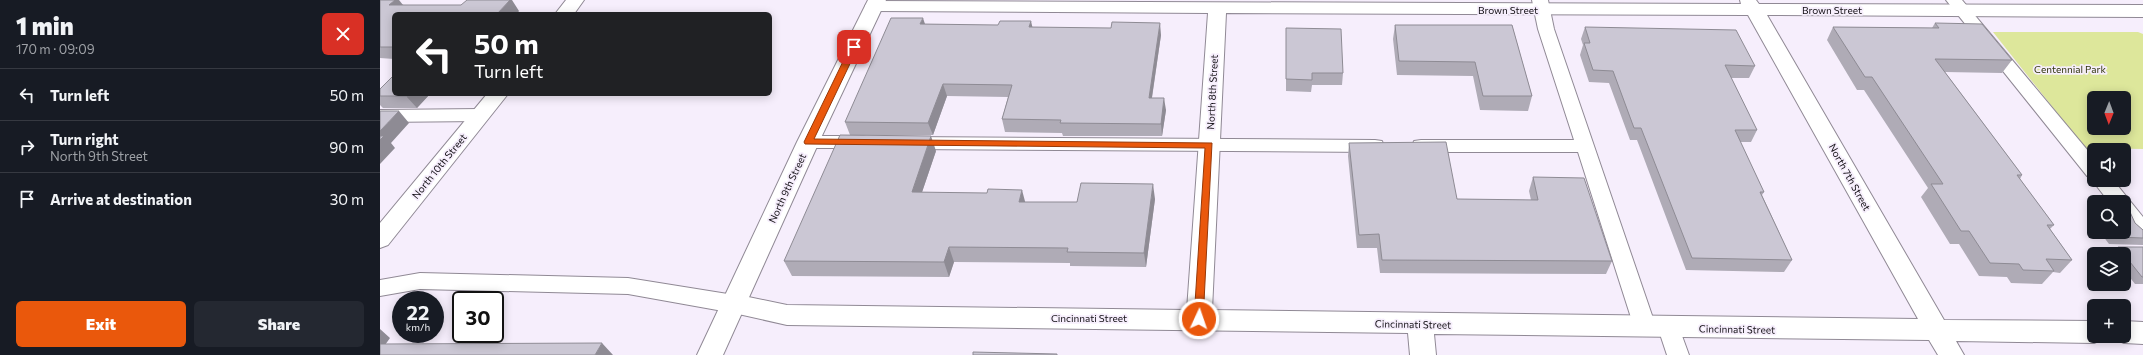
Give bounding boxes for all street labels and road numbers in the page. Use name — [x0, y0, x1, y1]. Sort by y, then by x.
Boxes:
street label: Brown Street — [1478, 4, 1538, 16]
street label: Brown Street — [1802, 4, 1862, 16]
street label: North 8th Street — [1204, 54, 1220, 130]
street label: North 10th Street — [409, 131, 469, 201]
street label: North 7th Street — [1827, 141, 1873, 213]
street label: North 9th Street — [766, 151, 808, 225]
street label: Cincinnati Street — [1051, 312, 1127, 324]
street label: Cincinnati Street — [1375, 317, 1451, 331]
street label: Cincinnati Street — [1699, 322, 1775, 336]

